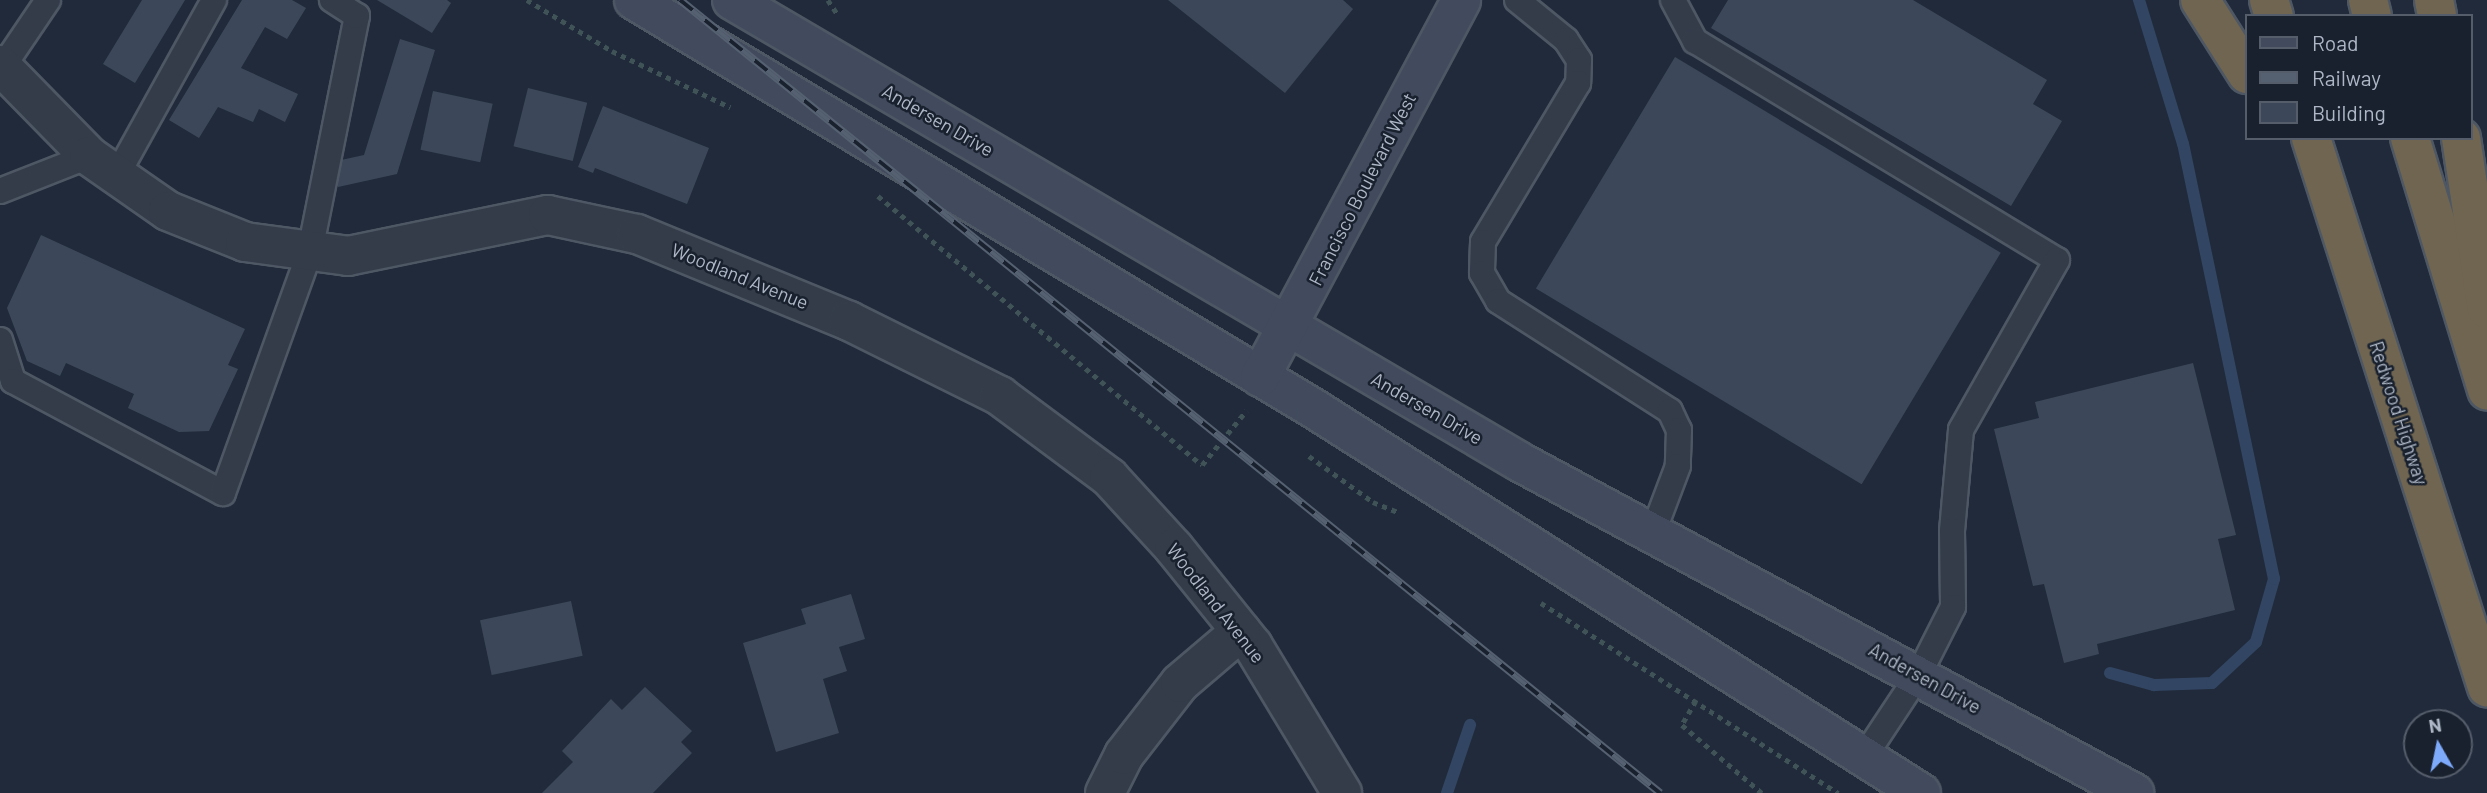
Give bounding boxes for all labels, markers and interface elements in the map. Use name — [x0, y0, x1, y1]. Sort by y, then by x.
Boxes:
legend — [2246, 14, 2473, 140]
text: Road — [2312, 30, 2358, 55]
text: Railway — [2312, 65, 2381, 90]
street label: Andersen Drive — [878, 79, 998, 161]
street label: Francisco Boulevard West — [1303, 89, 1421, 289]
text: Building — [2312, 100, 2386, 125]
street label: Woodland Avenue — [668, 238, 812, 314]
street label: Redwood Highway — [2365, 338, 2433, 488]
street label: Andersen Drive — [1367, 367, 1487, 449]
street label: Woodland Avenue — [1162, 539, 1270, 667]
street label: Andersen Drive — [1865, 638, 1985, 718]
north arrow — [2403, 709, 2473, 779]
text: N — [2427, 712, 2443, 737]

